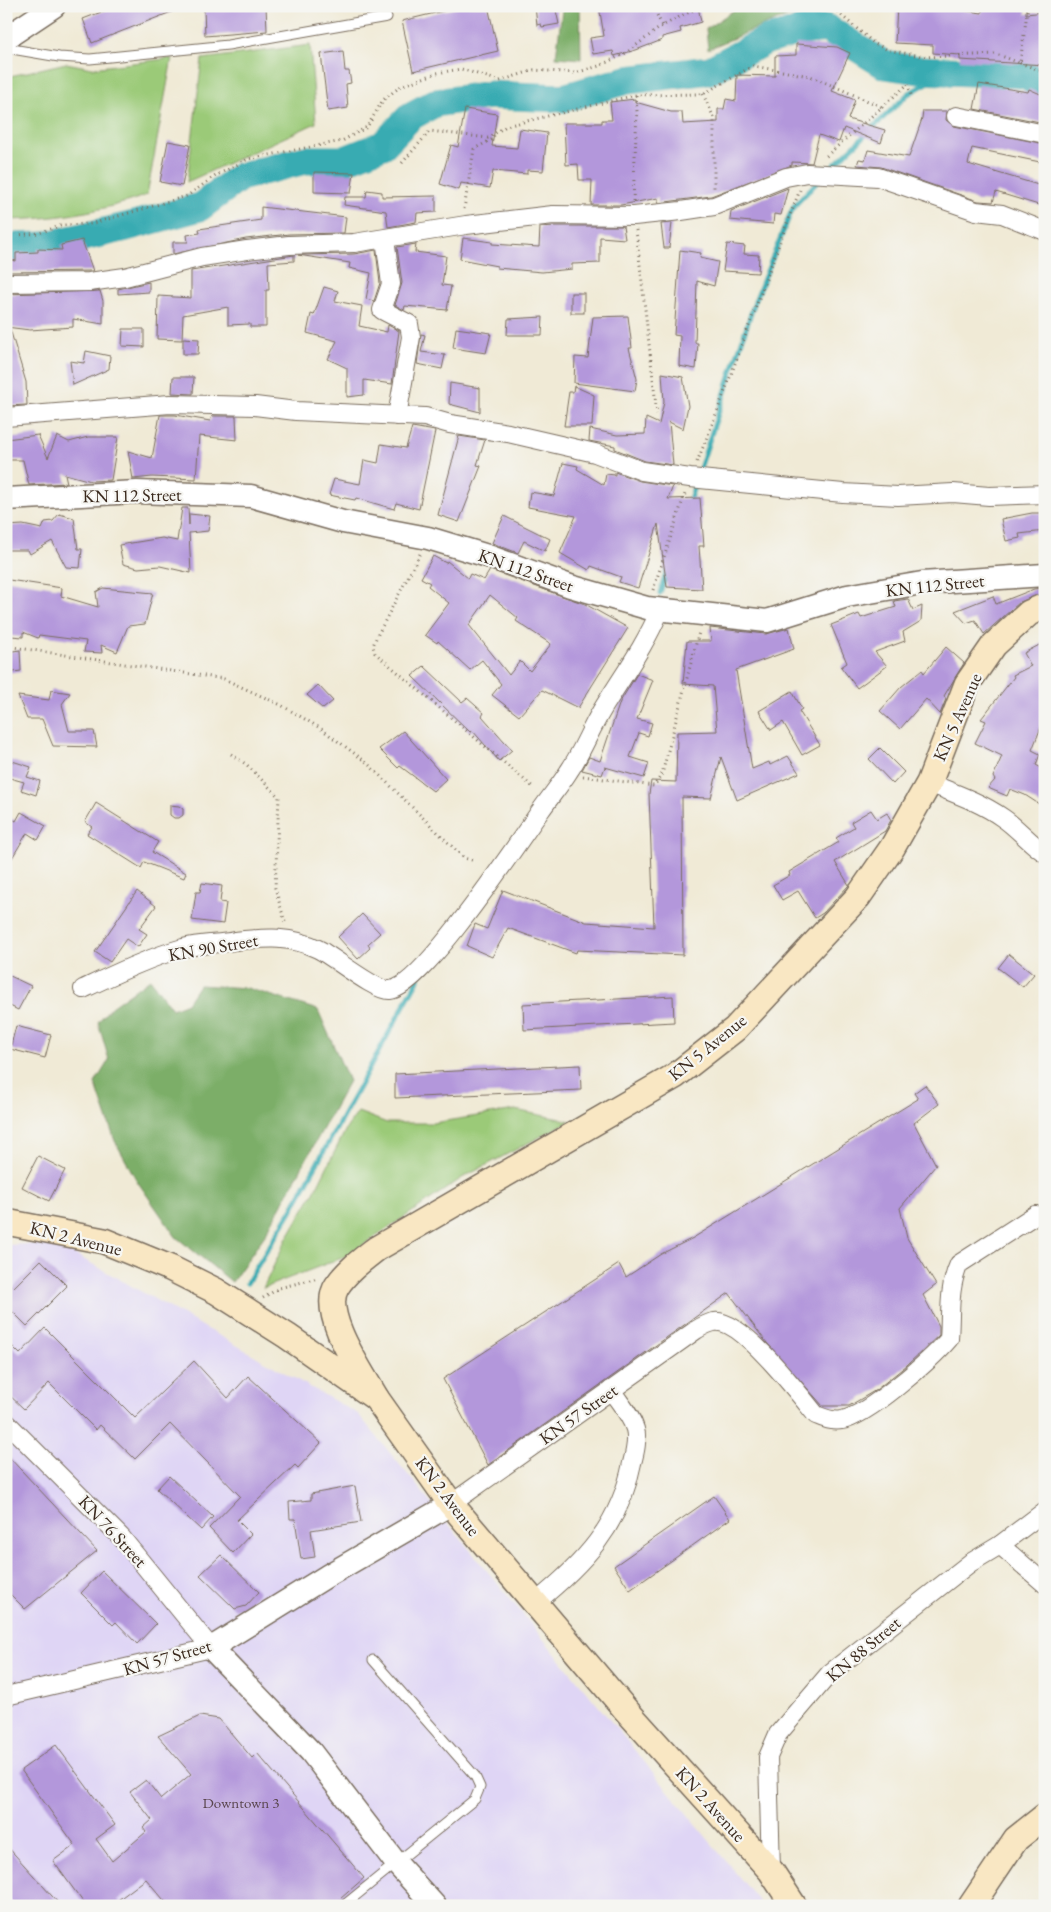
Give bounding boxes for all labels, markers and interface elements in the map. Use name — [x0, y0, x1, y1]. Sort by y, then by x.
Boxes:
street label: KN 112 Street — [82, 483, 182, 507]
street label: KN 112 Street — [475, 543, 577, 597]
street label: KN 112 Street — [884, 568, 986, 602]
street label: KN 5 Avenue — [927, 669, 987, 765]
street label: KN 90 Street — [166, 928, 260, 966]
street label: KN 5 Avenue — [663, 1008, 751, 1086]
street label: KN 2 Avenue — [28, 1215, 124, 1261]
street label: KN 57 Street — [534, 1378, 622, 1449]
street label: KN 2 Avenue — [411, 1452, 485, 1540]
street label: KN 76 Street — [74, 1490, 153, 1572]
street label: KN 88 Street — [821, 1611, 905, 1687]
street label: KN 57 Street — [120, 1633, 214, 1681]
street label: KN 2 Avenue — [671, 1761, 751, 1847]
house number: Downtown 3 — [202, 1793, 280, 1812]

